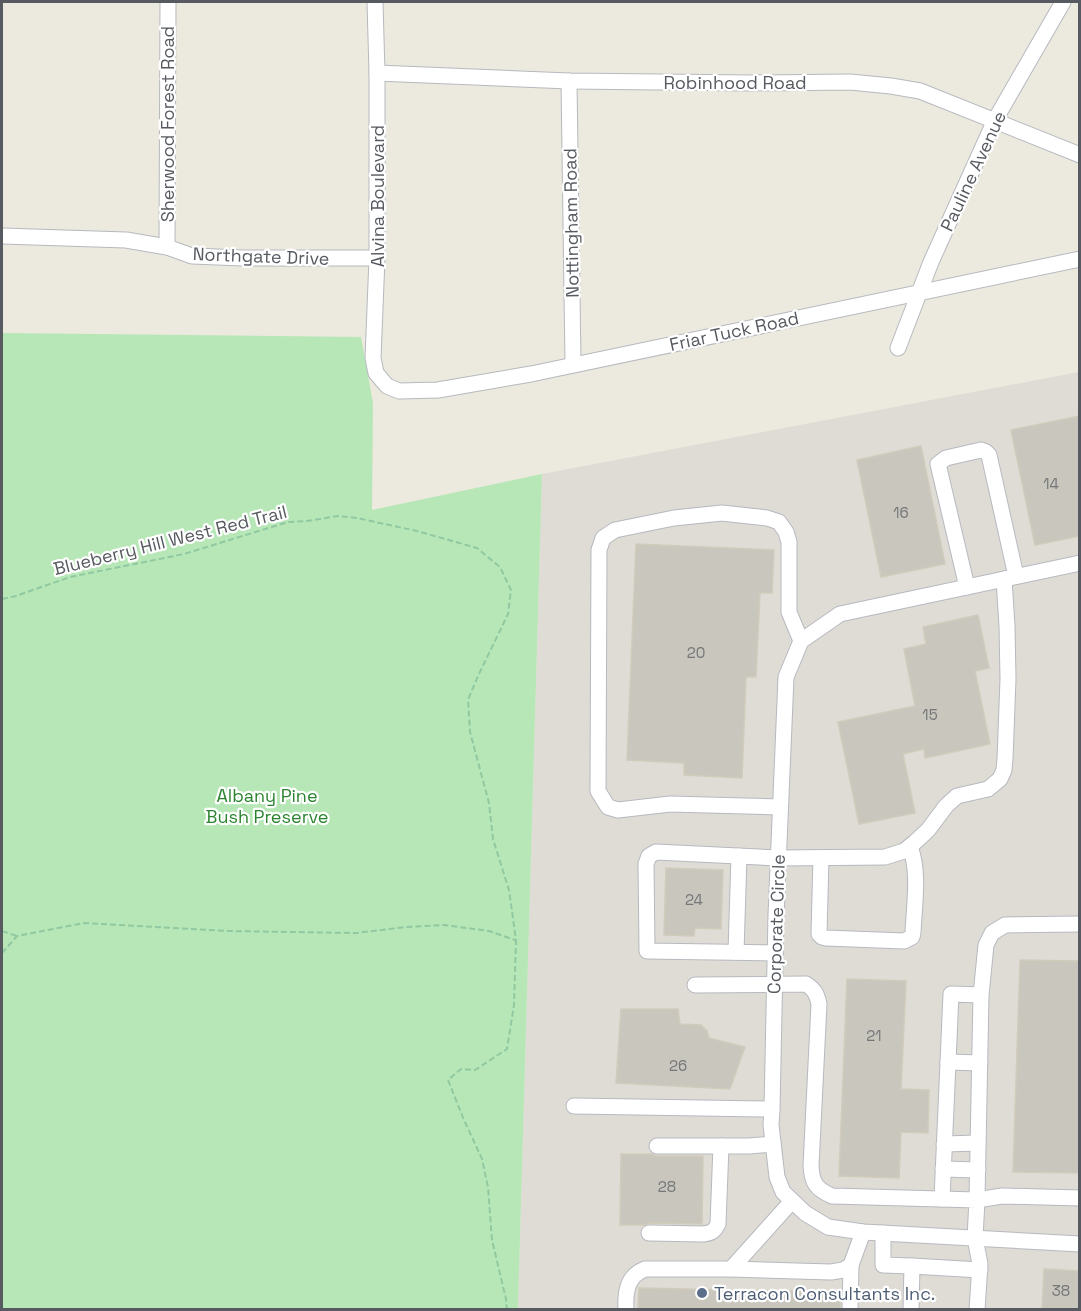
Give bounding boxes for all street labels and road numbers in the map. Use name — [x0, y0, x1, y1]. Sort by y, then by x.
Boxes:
street label: Sherwood Forest Road — [156, 26, 179, 222]
street label: Robinhood Road — [663, 71, 807, 94]
street label: Pauline Avenue — [935, 107, 1011, 235]
street label: Alvina Boulevard — [366, 125, 389, 267]
street label: Nottingham Road — [558, 148, 584, 298]
street label: Northgate Drive — [192, 242, 330, 270]
street label: Friar Tuck Road — [667, 306, 801, 356]
street label: Blueberry Hill West Red Trail — [51, 500, 289, 580]
street label: Corporate Circle — [762, 854, 790, 994]

